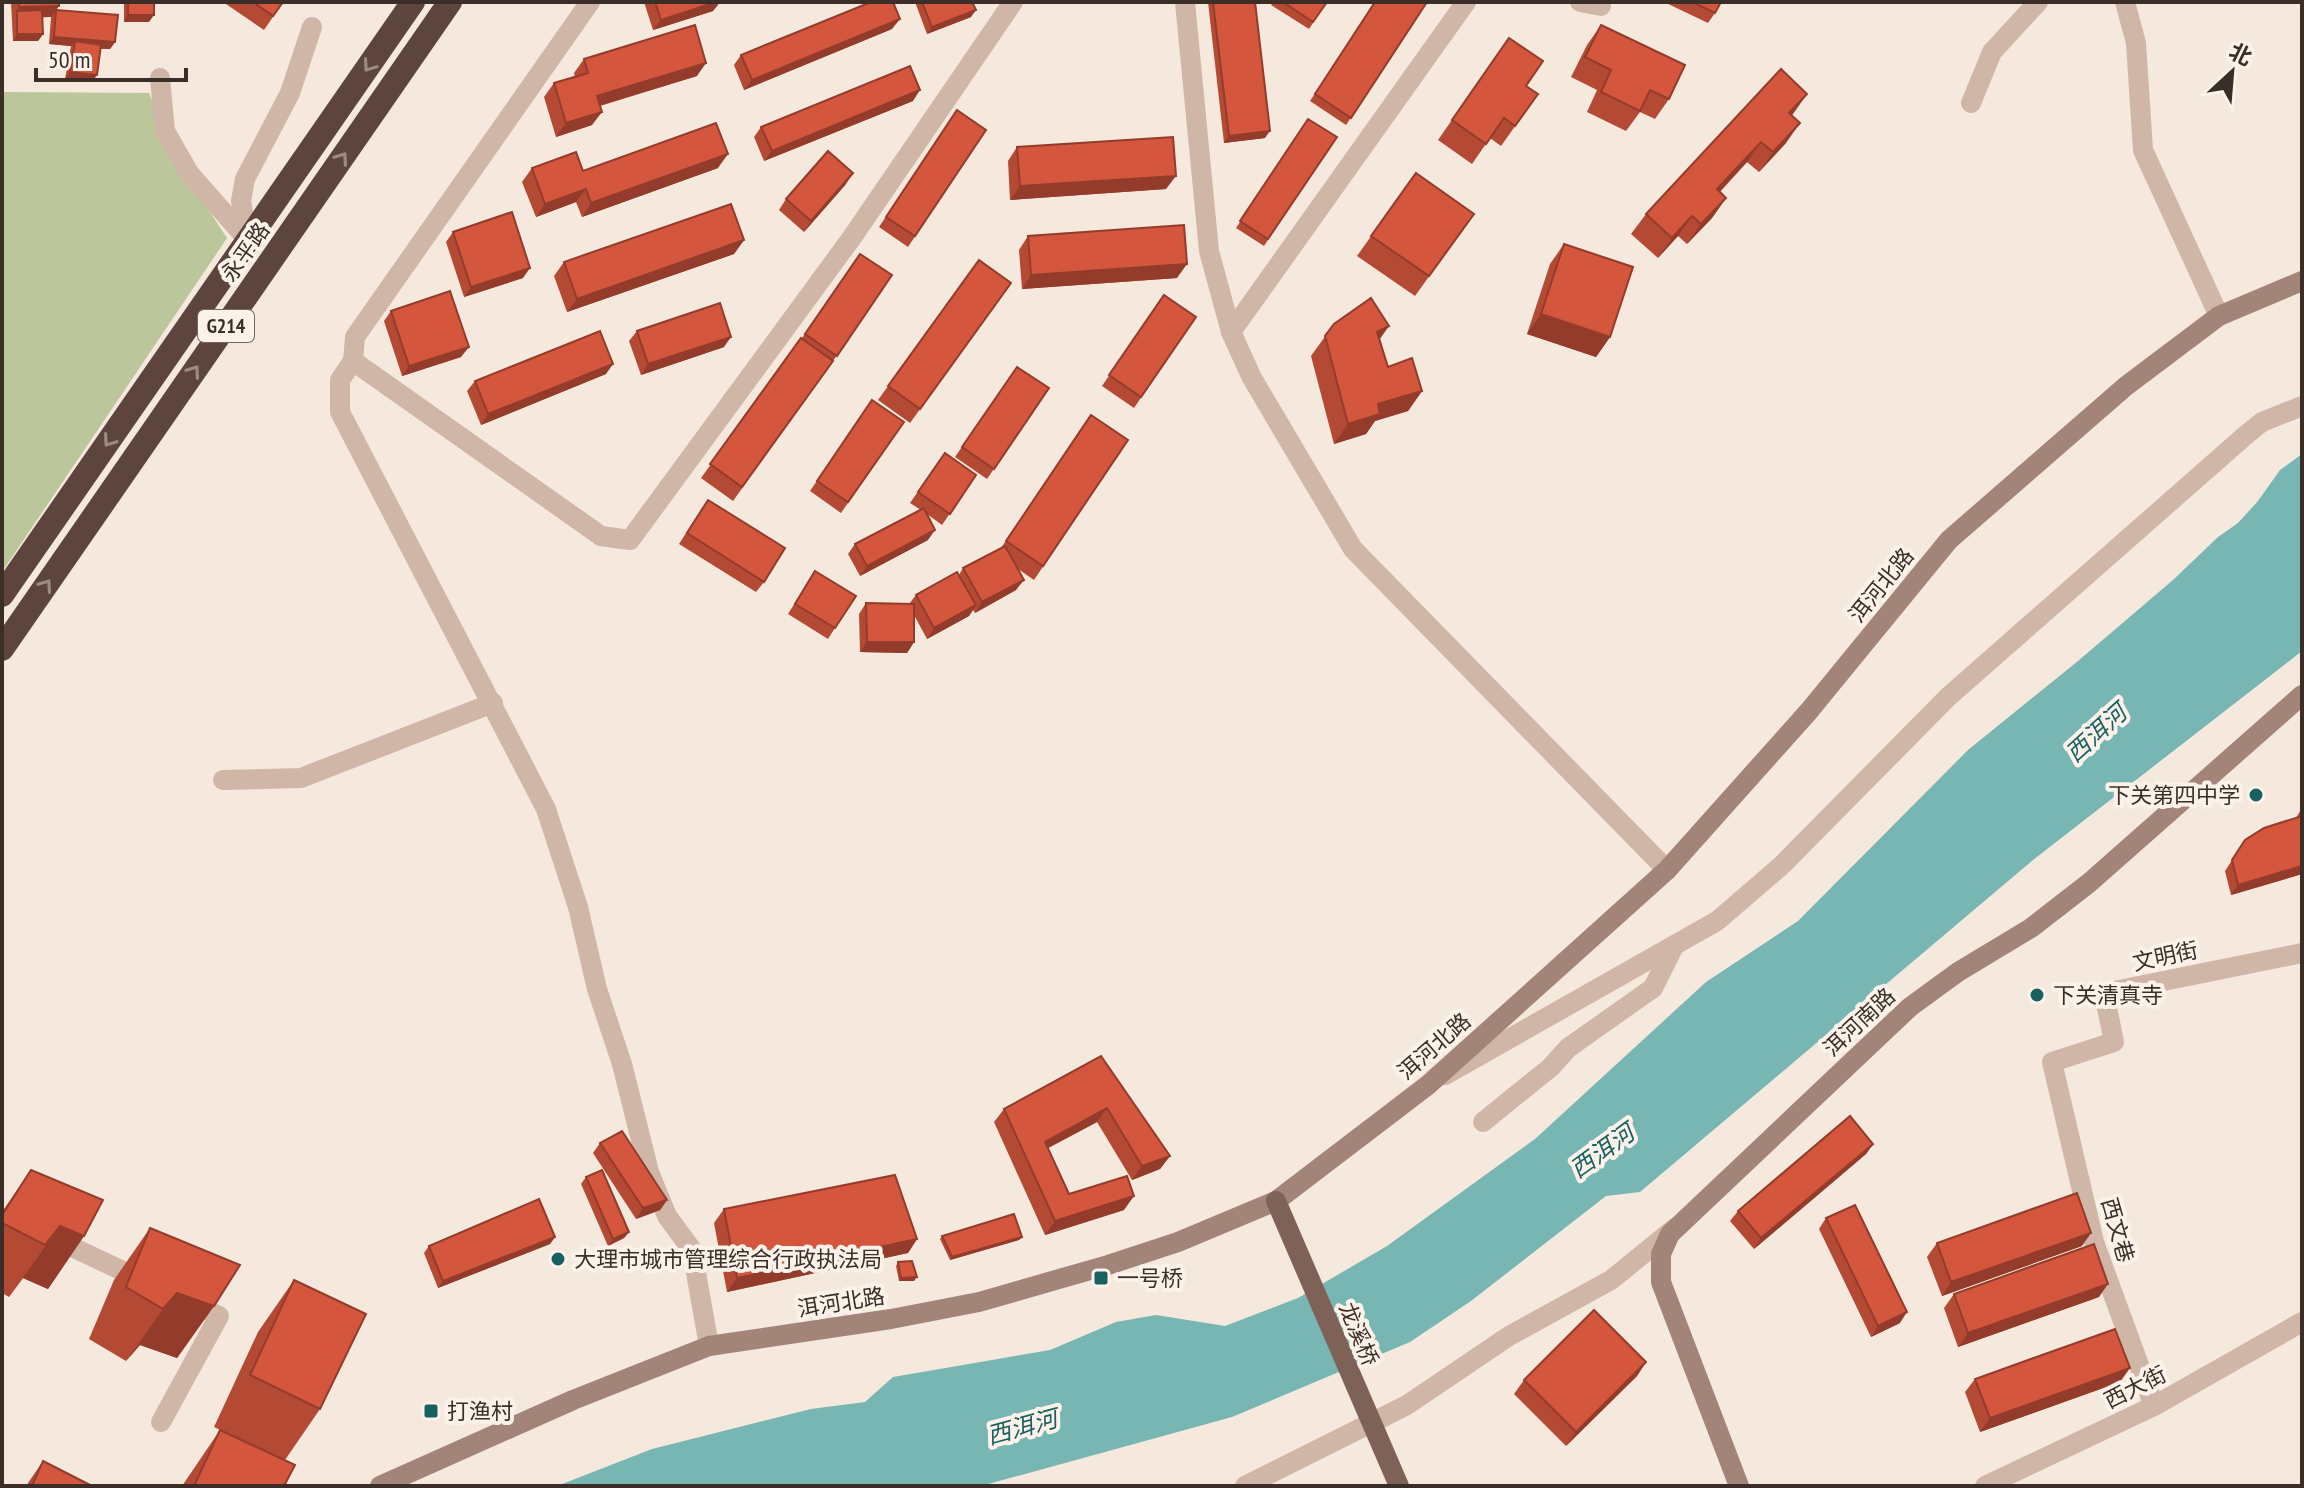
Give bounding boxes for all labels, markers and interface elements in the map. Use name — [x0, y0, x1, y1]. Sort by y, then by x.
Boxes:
scale bar — [36, 32, 186, 82]
north arrow — [2192, 32, 2272, 112]
text: 北 — [2225, 37, 2257, 71]
text: 50 m — [48, 44, 90, 75]
one-way arrow — [364, 57, 379, 71]
one-way arrow — [332, 152, 347, 166]
street label: 永平路 — [215, 217, 275, 287]
road number: G214 — [198, 310, 254, 342]
one-way arrow — [184, 366, 199, 380]
one-way arrow — [104, 432, 119, 446]
street label: 洱河北路 — [1842, 542, 1920, 628]
one-way arrow — [36, 580, 51, 594]
water label: 西洱河 — [2059, 695, 2136, 769]
place label: 下关第四中学 — [2108, 781, 2240, 809]
marker: 下关第四中学 — [2247, 786, 2265, 804]
street label: 文明街 — [2130, 935, 2200, 977]
place label: 下关清真寺 — [2053, 981, 2163, 1009]
street label: 洱河南路 — [1817, 982, 1901, 1062]
marker: 下关清真寺 — [2028, 986, 2046, 1004]
street label: 洱河北路 — [1392, 1007, 1476, 1085]
water label: 西洱河 — [1564, 1115, 1643, 1185]
street label: 西文巷 — [2095, 1194, 2141, 1266]
place label: 大理市城市管理综合行政执法局 — [574, 1245, 882, 1273]
marker: 大理市城市管理综合行政执法局 — [549, 1250, 567, 1268]
place label: 一号桥 — [1117, 1264, 1183, 1292]
marker: 一号桥 — [1092, 1269, 1110, 1287]
street label: 洱河北路 — [795, 1281, 887, 1323]
street label: 龙溪桥 — [1333, 1298, 1385, 1370]
street label: 西大街 — [2099, 1360, 2171, 1414]
place label: 打渔村 — [447, 1397, 513, 1425]
marker: 打渔村 — [422, 1402, 440, 1420]
water label: 西洱河 — [983, 1402, 1065, 1451]

